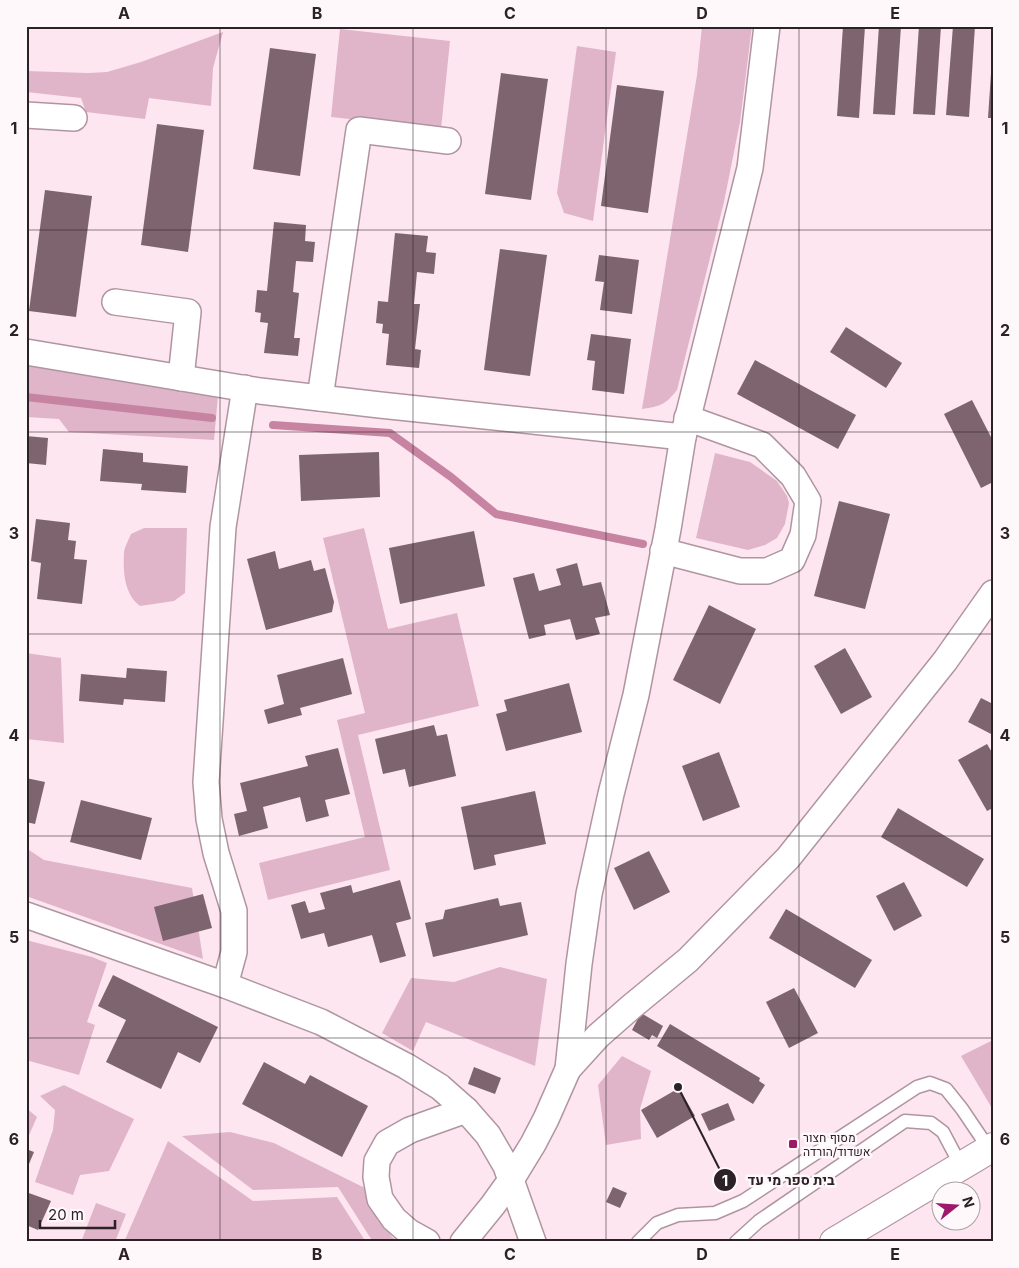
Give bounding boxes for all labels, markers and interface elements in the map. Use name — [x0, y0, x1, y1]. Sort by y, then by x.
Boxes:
text: A — [118, 3, 130, 23]
text: B — [312, 3, 322, 23]
text: C — [504, 3, 516, 23]
text: D — [696, 3, 708, 23]
text: E — [890, 3, 900, 23]
text: 1 — [11, 118, 17, 138]
text: 1 — [1002, 118, 1008, 138]
text: 2 — [9, 320, 19, 340]
text: 2 — [1000, 320, 1010, 340]
text: 3 — [9, 523, 19, 543]
text: 3 — [1000, 523, 1010, 543]
text: 4 — [9, 725, 20, 745]
text: 4 — [1000, 725, 1011, 745]
text: 5 — [9, 927, 19, 947]
text: 5 — [1000, 927, 1010, 947]
text: 6 — [9, 1129, 19, 1149]
text: 6 — [1000, 1129, 1010, 1149]
place label: מסוף חצור אשדוד/הורדה — [803, 1130, 871, 1159]
marker: מסוף חצור אשדוד/הורדה — [787, 1138, 799, 1150]
callout: בית ספר מי עד — [713, 1166, 845, 1195]
text: 1 — [722, 1171, 728, 1190]
text: בית ספר מי עד — [747, 1171, 835, 1188]
north arrow — [932, 1180, 982, 1230]
text: N — [959, 1194, 979, 1210]
scale bar — [40, 1198, 115, 1230]
text: 20 m — [48, 1205, 84, 1224]
text: A — [118, 1244, 130, 1264]
text: B — [312, 1244, 322, 1264]
text: C — [504, 1244, 516, 1264]
text: D — [696, 1244, 708, 1264]
text: E — [890, 1244, 900, 1264]

